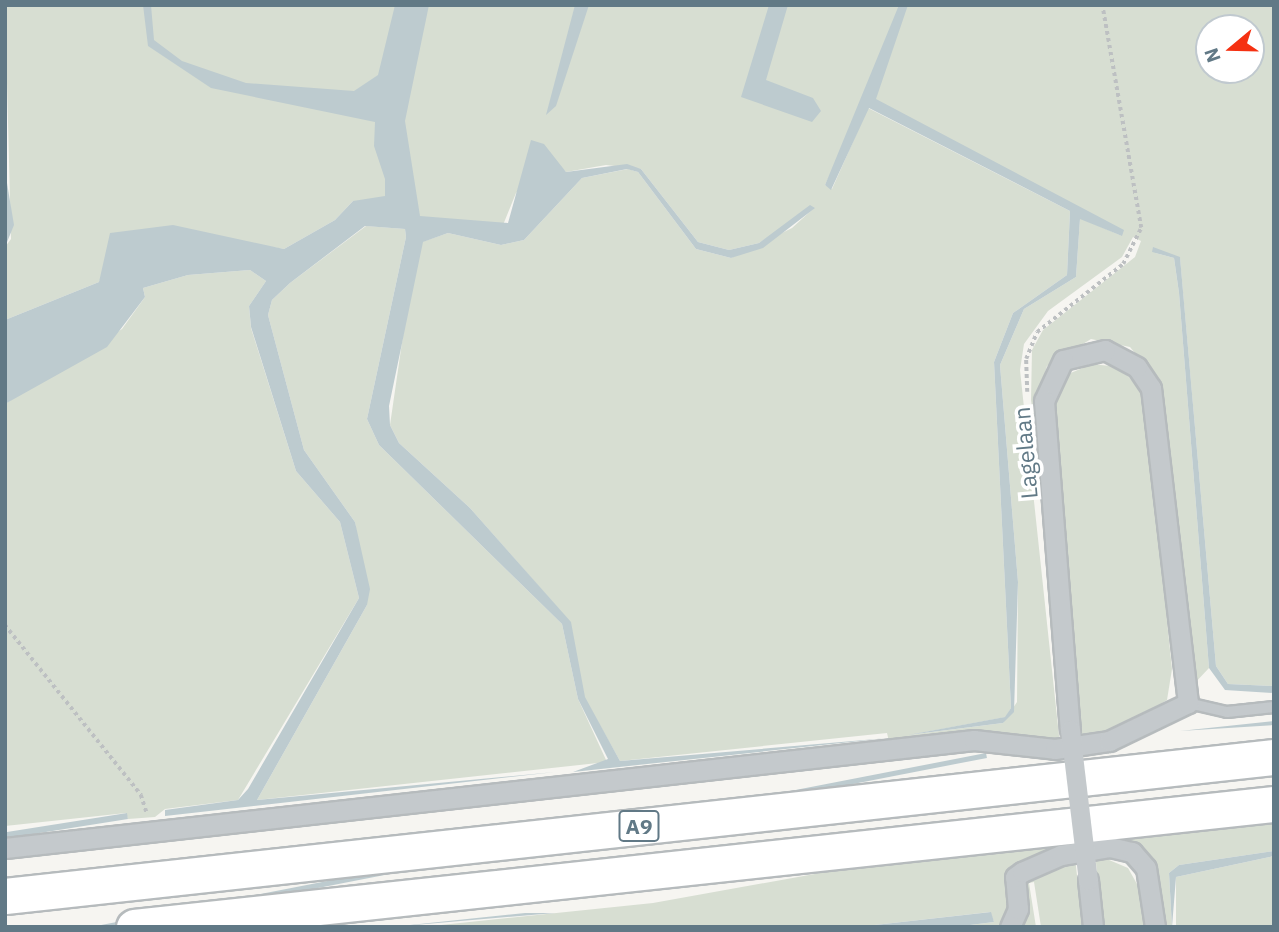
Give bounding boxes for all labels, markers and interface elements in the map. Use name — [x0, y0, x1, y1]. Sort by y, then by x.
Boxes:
north arrow — [1195, 14, 1265, 84]
text: N — [1198, 45, 1226, 66]
street label: Lagelaan — [1007, 406, 1043, 500]
road number: A9 — [618, 808, 660, 844]

